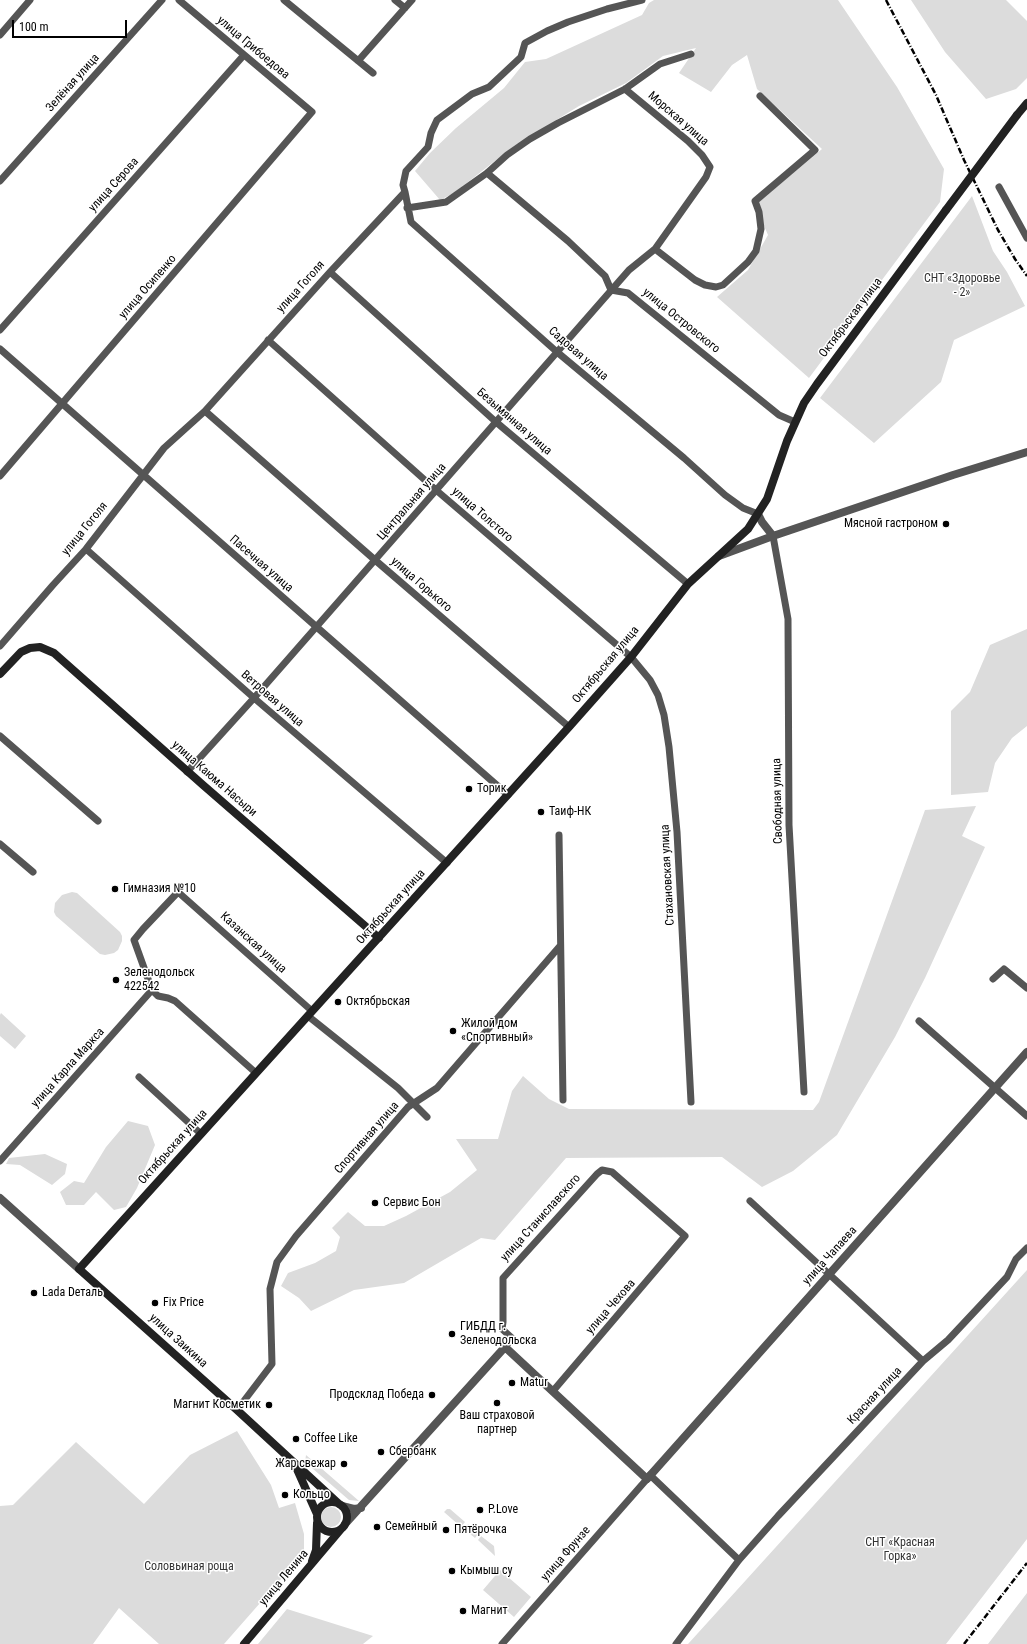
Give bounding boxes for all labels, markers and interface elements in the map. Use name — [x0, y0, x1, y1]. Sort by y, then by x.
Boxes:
scale bar — [14, 12, 129, 38]
street label: улица Грибоедова — [214, 13, 292, 83]
text: 100 m — [19, 20, 49, 34]
street label: Зелёная улица — [43, 51, 103, 115]
street label: Морская улица — [645, 89, 711, 149]
street label: улица Серова — [86, 155, 142, 215]
street label: улица Осипенко — [116, 252, 180, 322]
street label: улица Гоголя — [274, 258, 328, 316]
park label: СНТ «Здоровье - 2» — [924, 272, 1000, 300]
street label: Октябрьская улица — [816, 275, 886, 361]
street label: улица Островского — [639, 285, 723, 357]
street label: Садовая улица — [545, 324, 611, 384]
street label: Безымянная улица — [473, 385, 555, 459]
street label: Центральная улица — [375, 460, 449, 544]
street label: улица Толстого — [448, 485, 516, 545]
street label: улица Гоголя — [59, 499, 111, 559]
place label: Мясной гастроном — [844, 517, 938, 531]
marker: Мясной гастроном — [941, 519, 951, 529]
street label: Пасечная улица — [226, 532, 296, 596]
street label: улица Горького — [387, 555, 455, 615]
street label: Октябрьская улица — [570, 624, 642, 706]
street label: Ветровая улица — [238, 668, 306, 730]
street label: улица Каюма Насыри — [169, 738, 259, 820]
street label: Свободная улица — [770, 758, 786, 844]
place label: Торик — [477, 782, 506, 796]
marker: Торик — [464, 784, 474, 794]
place label: Таиф-НК — [549, 805, 591, 819]
marker: Таиф-НК — [536, 807, 546, 817]
street label: Стахановская улица — [658, 824, 678, 926]
street label: Октябрьская улица — [354, 867, 428, 947]
place label: Гимназия №10 — [123, 882, 196, 896]
marker: Гимназия №10 — [110, 884, 120, 894]
street label: Казанская улица — [217, 909, 289, 977]
place label: Зеленодольск 422542 — [124, 966, 195, 994]
marker: Зеленодольск 422542 — [111, 975, 121, 985]
place label: Октябрьская — [346, 995, 410, 1009]
marker: Октябрьская — [333, 997, 343, 1007]
place label: Жилой дом «Спортивный» — [461, 1017, 533, 1045]
street label: улица Карла Маркса — [28, 1025, 108, 1111]
marker: Жилой дом «Спортивный» — [448, 1026, 458, 1036]
street label: Спортивная улица — [332, 1099, 402, 1177]
street label: Октябрьская улица — [136, 1107, 210, 1187]
street label: улица Станиславского — [498, 1171, 584, 1265]
place label: Сервис Бон — [383, 1196, 441, 1210]
marker: Сервис Бон — [370, 1198, 380, 1208]
street label: улица Чапаева — [800, 1224, 860, 1288]
street label: улица Чехова — [583, 1277, 639, 1337]
place label: Lada Dеталь — [42, 1286, 103, 1300]
marker: Lada Dеталь — [29, 1288, 39, 1298]
place label: Fix Price — [163, 1296, 204, 1310]
marker: Fix Price — [150, 1298, 160, 1308]
street label: улица Заикина — [146, 1311, 210, 1371]
place label: ГИБДД г. Зеленодольска — [460, 1320, 537, 1348]
marker: ГИБДД г. Зеленодольска — [447, 1329, 457, 1339]
street label: Красная улица — [845, 1364, 905, 1428]
place label: Matur — [520, 1376, 548, 1390]
marker: Matur — [507, 1378, 517, 1388]
place label: Продсклад Победа — [329, 1388, 424, 1402]
marker: Продсклад Победа — [427, 1390, 437, 1400]
place label: Магнит Косметик — [173, 1398, 261, 1412]
marker: Ваш страховой партнер — [492, 1398, 502, 1408]
marker: Магнит Косметик — [264, 1400, 274, 1410]
place label: Ваш страховой партнер — [459, 1409, 535, 1437]
place label: Coffee Like — [304, 1432, 358, 1446]
marker: Coffee Like — [291, 1434, 301, 1444]
place label: Сбербанк — [389, 1445, 437, 1459]
marker: Сбербанк — [376, 1447, 386, 1457]
place label: Жар свежар — [275, 1457, 336, 1471]
marker: Жар свежар — [339, 1459, 349, 1469]
place label: Кольцо — [293, 1488, 330, 1502]
marker: Кольцо — [280, 1490, 290, 1500]
place label: P.Love — [488, 1503, 518, 1517]
marker: P.Love — [475, 1505, 485, 1515]
place label: Семейный — [385, 1520, 437, 1534]
marker: Семейный — [372, 1522, 382, 1532]
place label: Пятёрочка — [454, 1523, 507, 1537]
street label: улица Фрунзе — [538, 1524, 594, 1584]
marker: Пятёрочка — [441, 1525, 451, 1535]
park label: СНТ «Красная Горка» — [865, 1536, 935, 1564]
street label: улица Ленина — [256, 1547, 312, 1609]
park label: Соловьиная роща — [144, 1560, 234, 1574]
place label: Кымыш су — [460, 1564, 513, 1578]
marker: Кымыш су — [447, 1566, 457, 1576]
place label: Магнит — [471, 1604, 508, 1618]
marker: Магнит — [458, 1606, 468, 1616]

